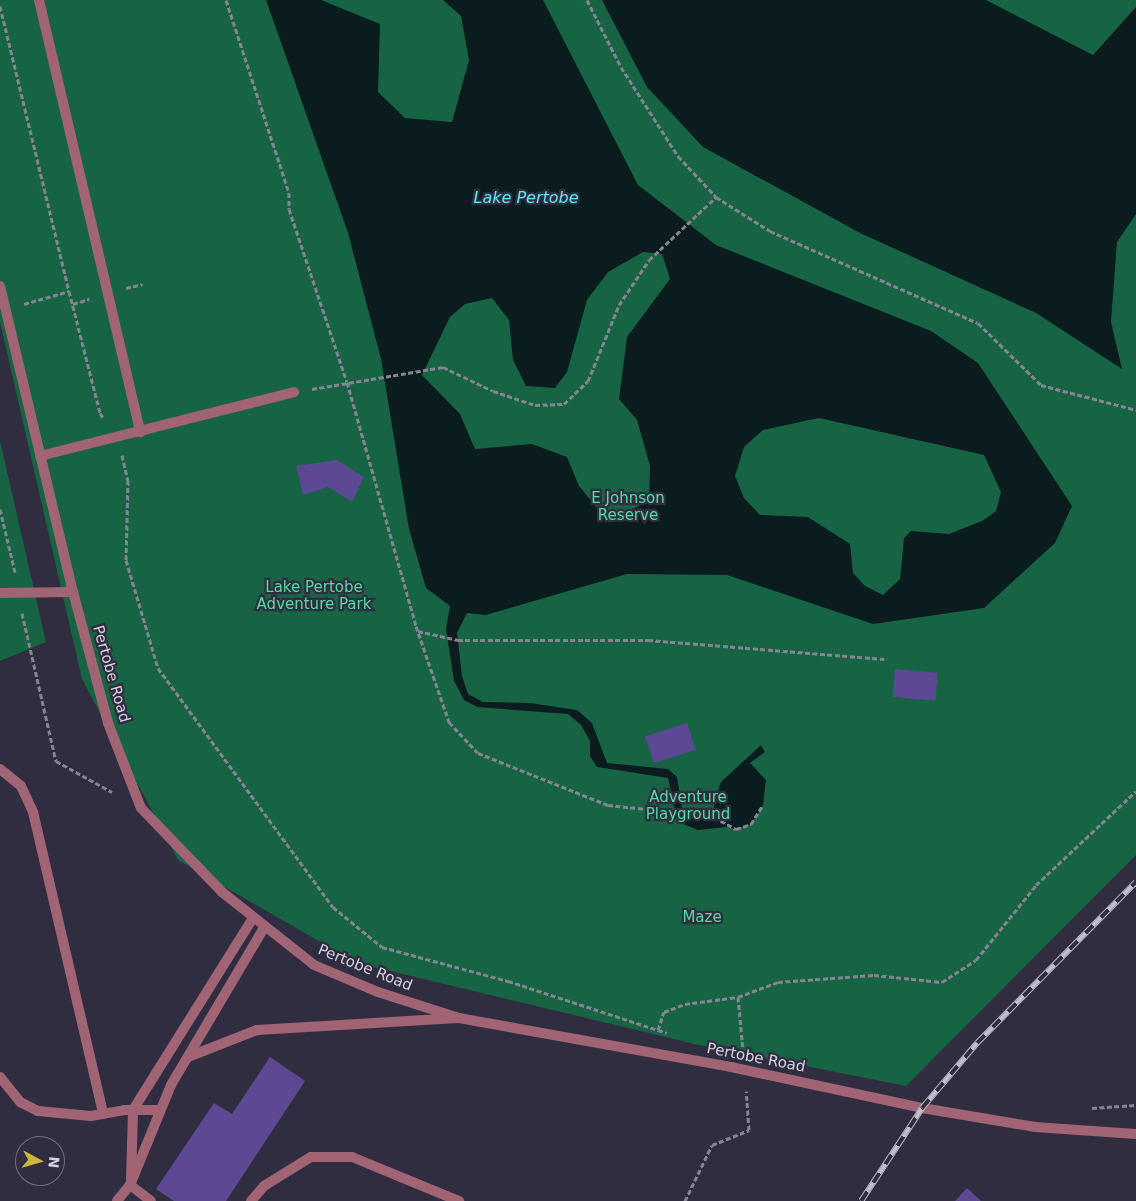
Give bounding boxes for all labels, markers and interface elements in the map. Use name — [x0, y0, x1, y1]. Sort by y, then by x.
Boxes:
water label: Lake Pertobe — [473, 188, 579, 208]
park label: E Johnson Reserve — [591, 489, 665, 524]
park label: Lake Pertobe Adventure Park — [257, 578, 371, 613]
street label: Pertobe Road — [89, 623, 133, 725]
park label: Adventure Playground — [646, 788, 730, 823]
park label: Maze — [682, 909, 722, 927]
street label: Pertobe Road — [315, 941, 415, 995]
street label: Pertobe Road — [705, 1040, 807, 1076]
north arrow — [15, 1136, 65, 1186]
text: N — [45, 1156, 62, 1169]

